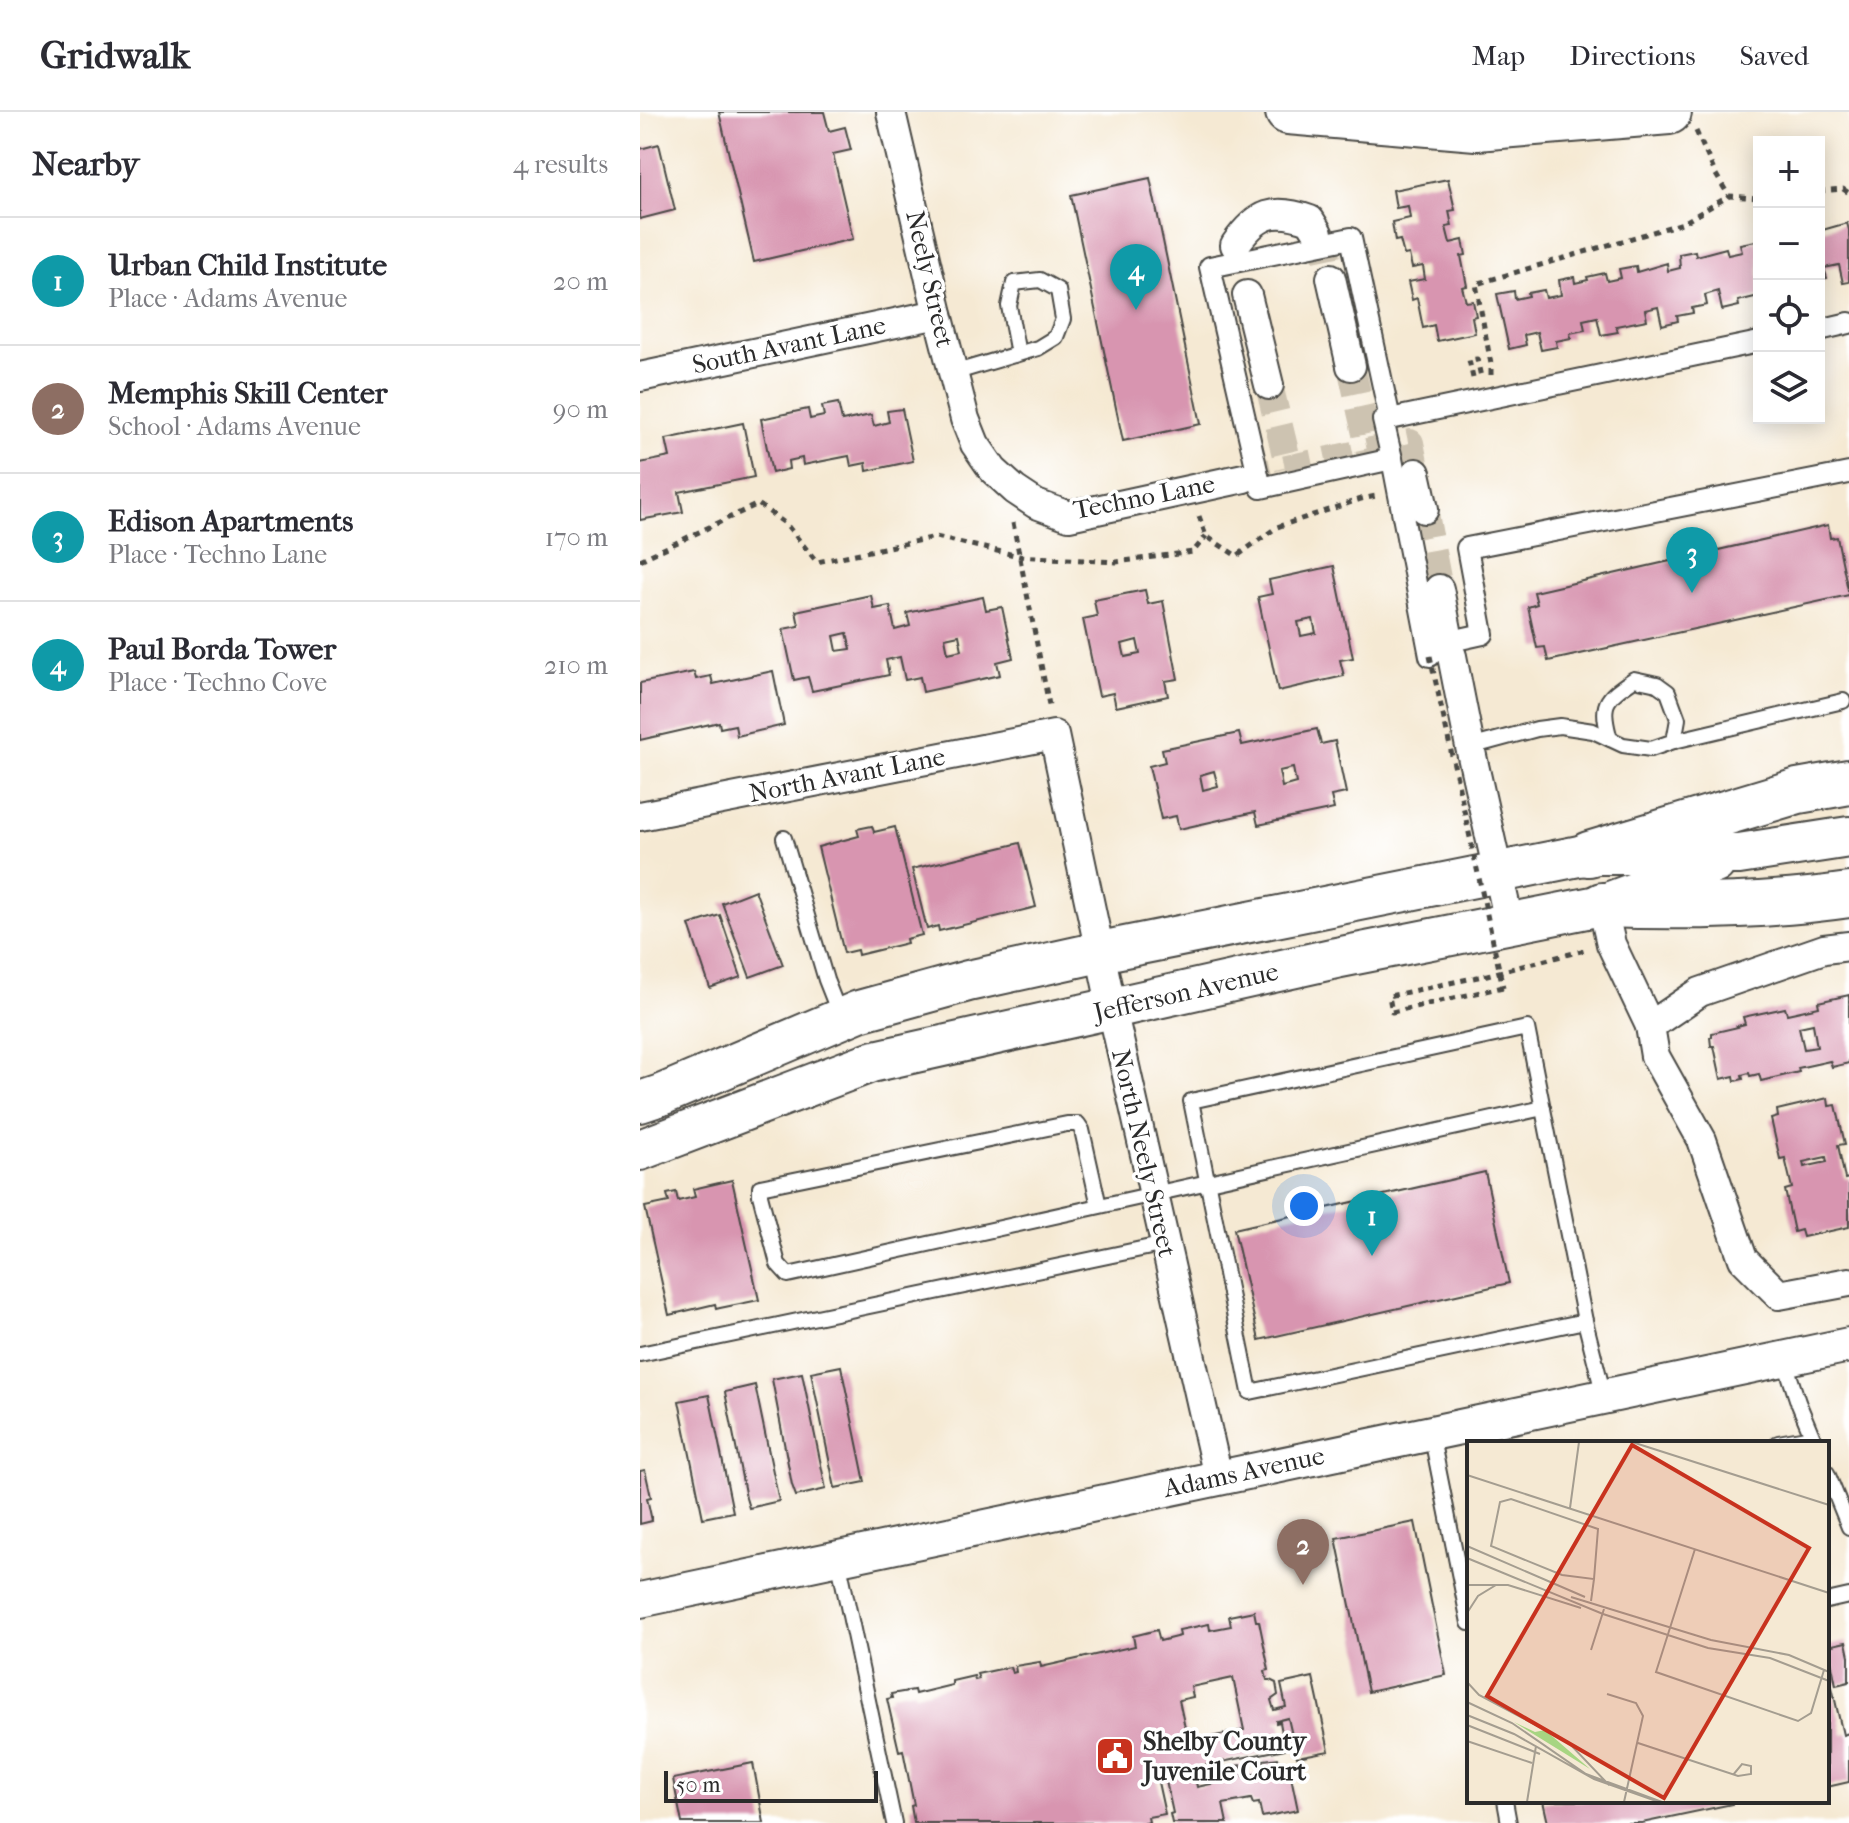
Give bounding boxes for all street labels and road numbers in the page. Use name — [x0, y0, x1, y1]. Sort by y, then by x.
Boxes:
street label: Neely Street — [899, 208, 961, 351]
street label: South Avant Lane — [689, 309, 889, 381]
street label: Techno Lane — [1071, 468, 1218, 526]
street label: North Avant Lane — [746, 741, 948, 809]
street label: Jefferson Avenue — [1089, 956, 1281, 1029]
street label: North Neely Street — [1105, 1046, 1183, 1261]
street label: Adams Avenue — [1160, 1440, 1327, 1504]

